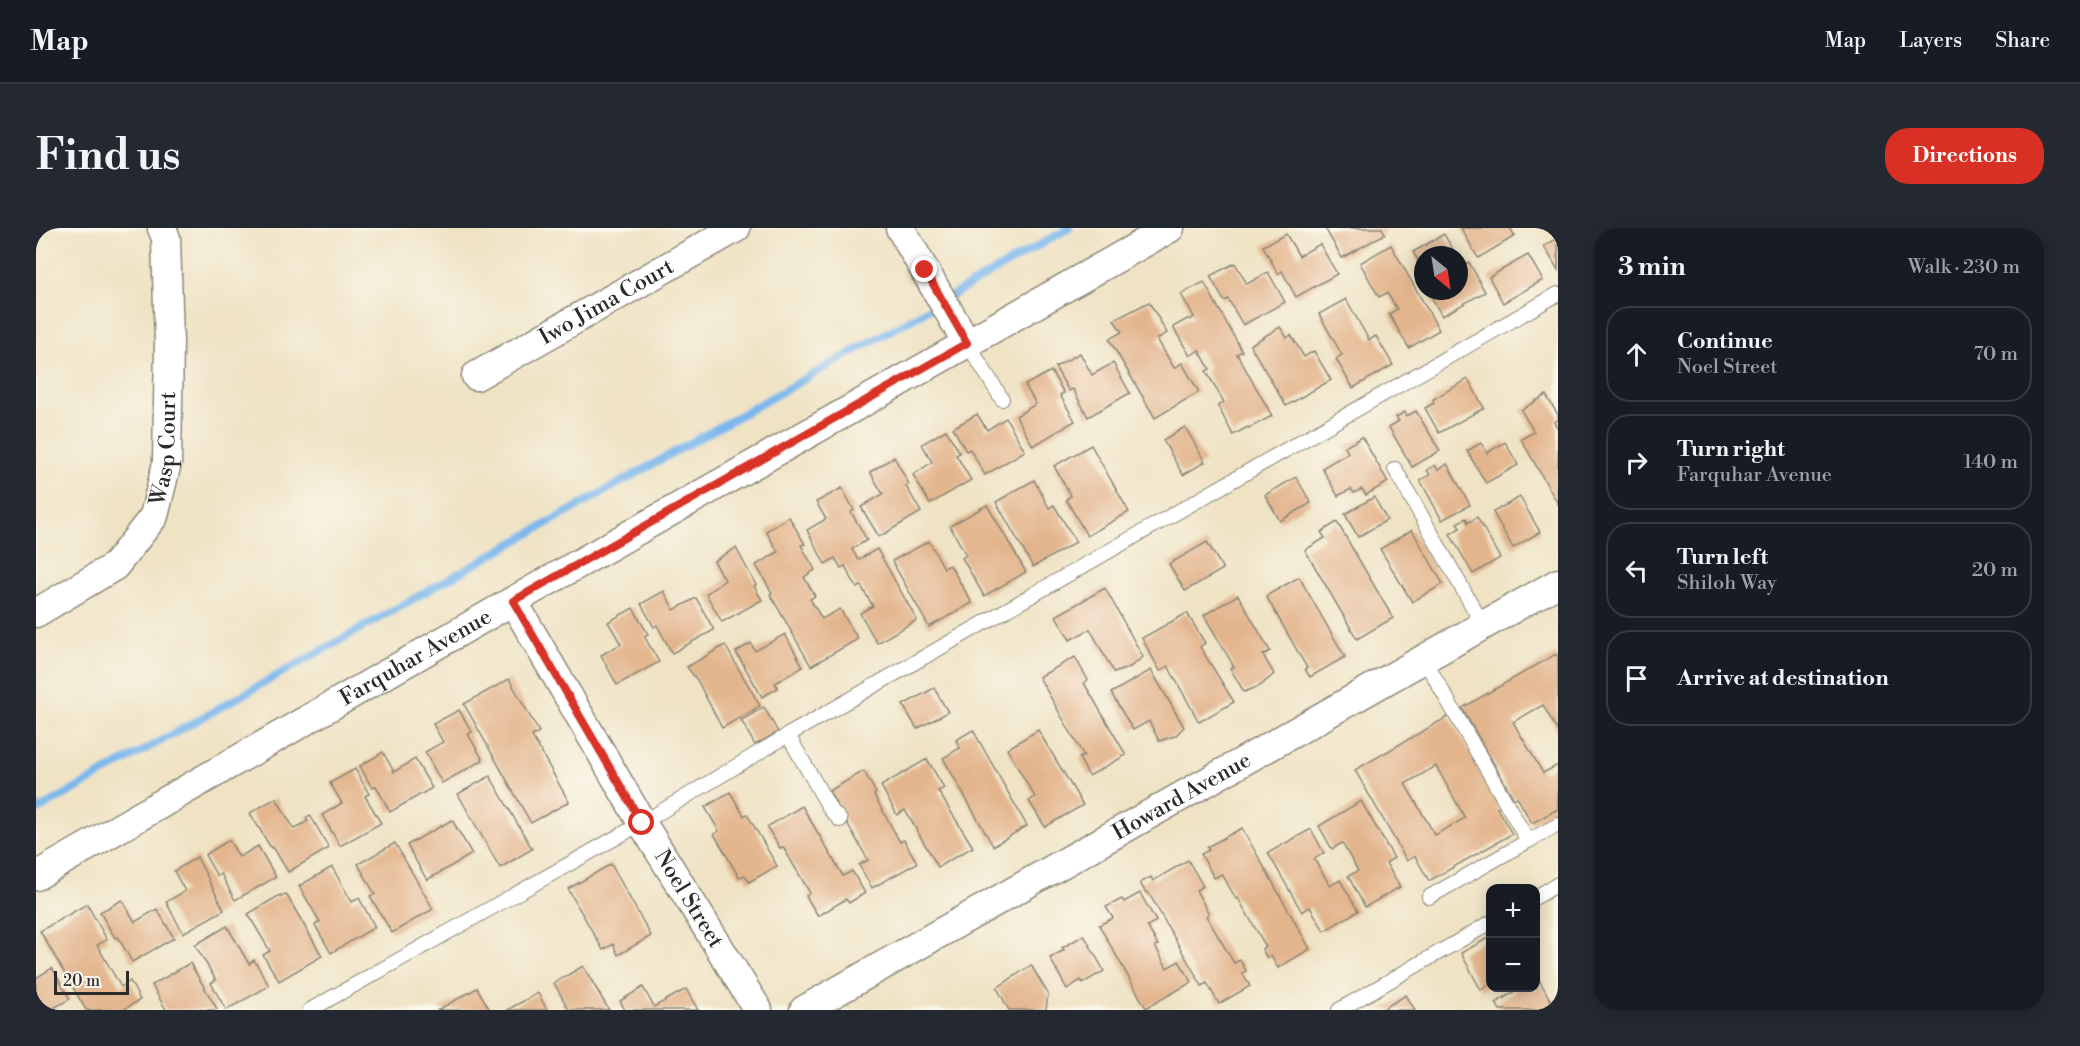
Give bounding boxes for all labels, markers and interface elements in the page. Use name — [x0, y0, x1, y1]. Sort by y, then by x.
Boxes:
text: Map — [30, 24, 89, 59]
text: Map — [1825, 28, 1866, 54]
text: Layers — [1899, 28, 1962, 54]
text: Share — [1995, 28, 2050, 54]
button: Directions — [1885, 128, 2044, 184]
text: Find us — [36, 130, 180, 183]
north arrow — [1414, 246, 1468, 300]
text: 3 min — [1618, 251, 1686, 283]
street label: Iwo Jima Court — [534, 253, 679, 351]
text: Walk · 230 m — [1908, 255, 2020, 280]
route end — [911, 256, 937, 282]
text: Continue — [1677, 328, 1773, 355]
icon: ahead — [1620, 338, 1653, 371]
text: 70 m — [1974, 342, 2018, 367]
text: Noel Street — [1677, 355, 1777, 380]
street label: Wasp Court — [143, 391, 182, 509]
text: Turn right — [1677, 436, 1785, 463]
icon: right — [1620, 446, 1653, 479]
text: 140 m — [1963, 450, 2018, 475]
text: Farquhar Avenue — [1677, 463, 1832, 488]
text: Turn left — [1677, 544, 1768, 571]
icon: left — [1620, 554, 1653, 587]
text: 20 m — [1972, 558, 2018, 583]
text: Shiloh Way — [1677, 571, 1777, 596]
street label: Farquhar Avenue — [335, 603, 496, 712]
icon: arrive — [1620, 662, 1653, 695]
text: Arrive at destination — [1677, 665, 1889, 692]
street label: Howard Avenue — [1108, 746, 1256, 846]
route start — [628, 809, 654, 835]
street label: Noel Street — [648, 845, 730, 953]
map controls — [1486, 884, 1540, 992]
button: + — [1486, 884, 1540, 938]
button: − — [1486, 938, 1540, 992]
scale bar — [54, 968, 129, 996]
text: 20 m — [63, 971, 100, 991]

